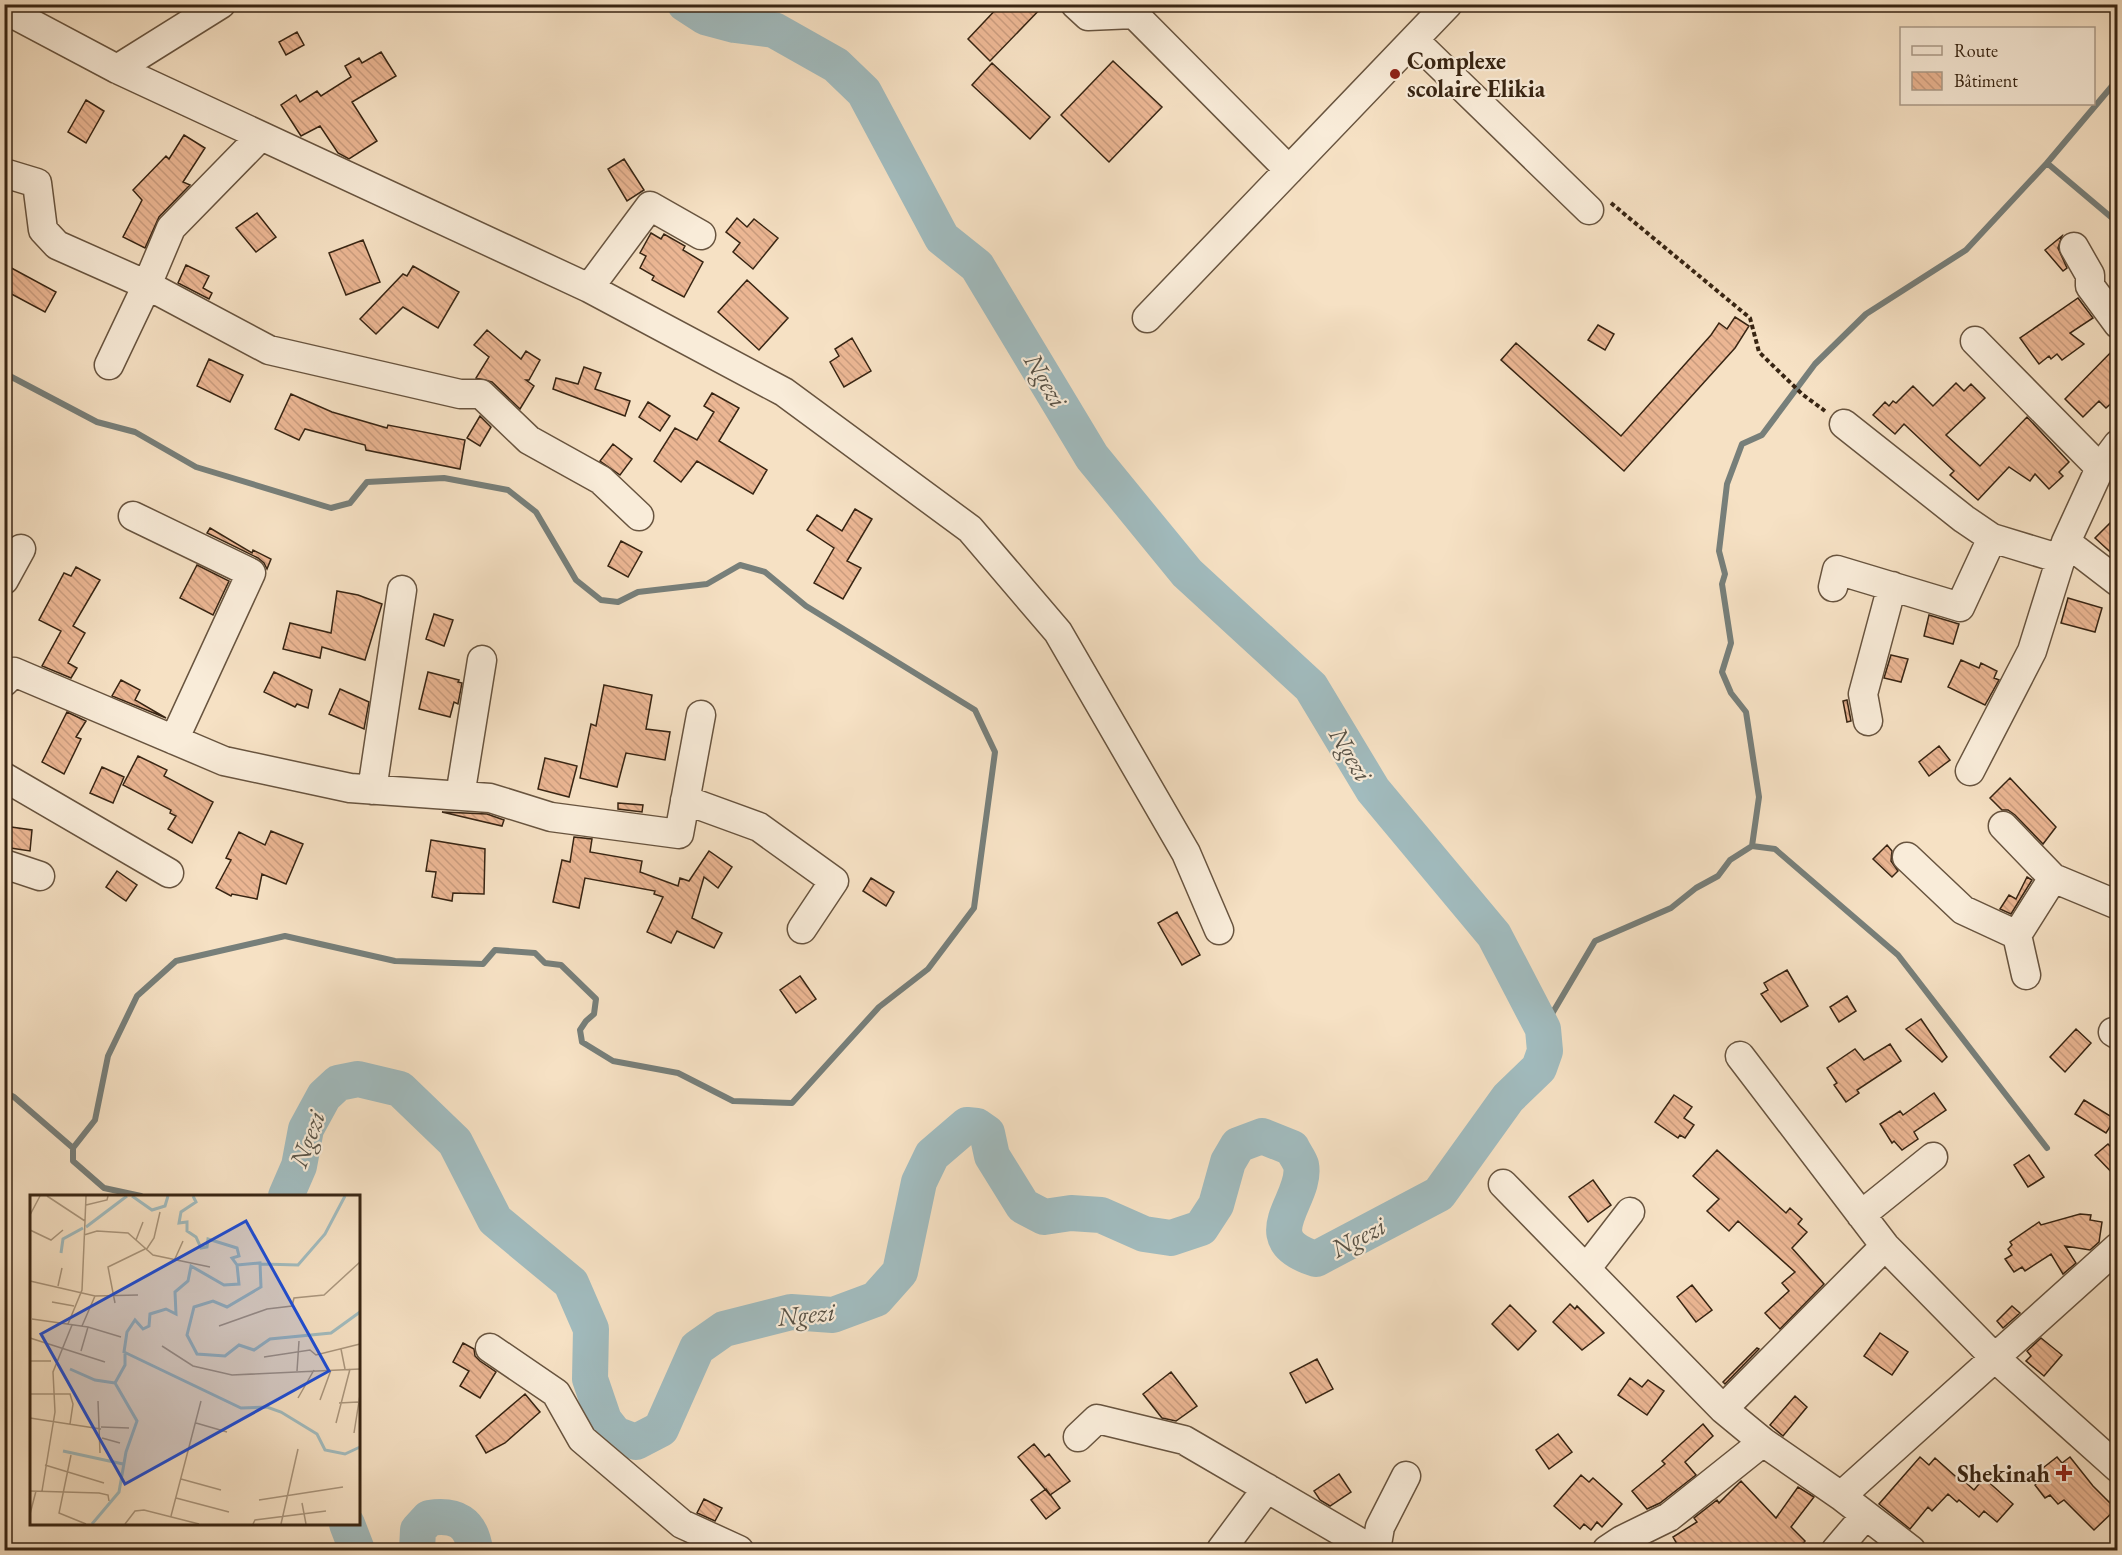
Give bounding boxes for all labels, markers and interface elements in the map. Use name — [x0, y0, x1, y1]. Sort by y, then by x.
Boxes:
legend — [1900, 27, 2095, 105]
text: Route — [1954, 39, 1998, 62]
place label: Complexe scolaire Elikia — [1407, 45, 1546, 104]
marker: Complexe scolaire Elikia — [1388, 67, 1402, 81]
text: Bâtiment — [1954, 69, 2018, 92]
water label: Ngezi — [1016, 346, 1076, 415]
water label: Ngezi — [1321, 720, 1381, 789]
water label: Ngezi — [281, 1105, 333, 1173]
inset map — [30, 1195, 360, 1525]
water label: Ngezi — [1324, 1208, 1393, 1266]
water label: Ngezi — [774, 1294, 838, 1334]
place label: Shekinah — [1957, 1458, 2051, 1489]
marker: Shekinah — [2055, 1464, 2073, 1482]

